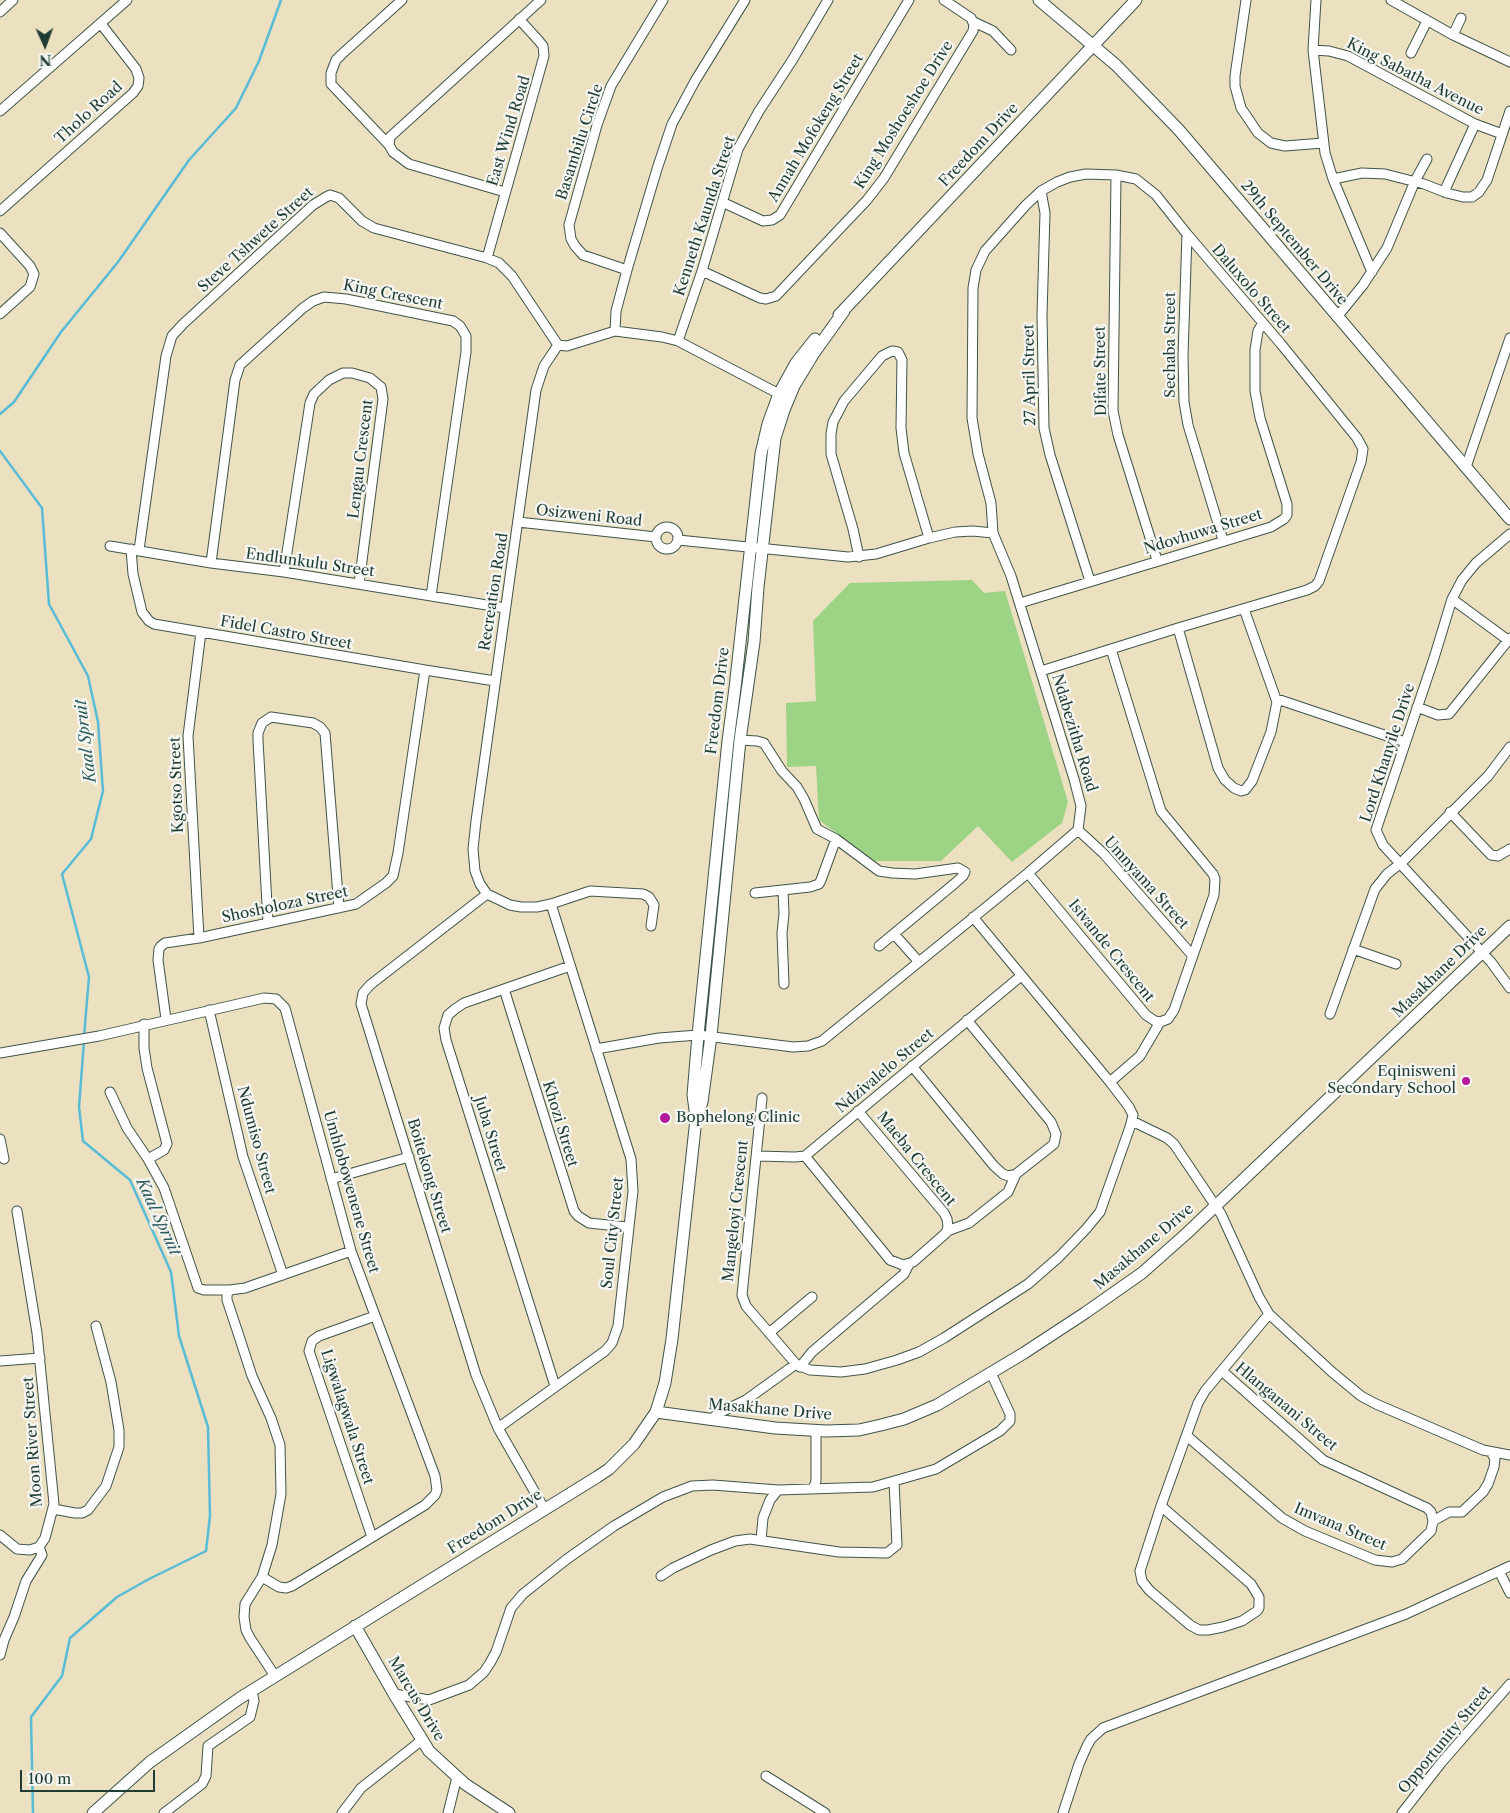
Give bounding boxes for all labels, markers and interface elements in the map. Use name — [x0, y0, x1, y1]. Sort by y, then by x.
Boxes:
north arrow — [20, 20, 70, 70]
street label: King Sabatha Avenue — [1344, 35, 1486, 119]
street label: King Moshoeshoe Drive — [851, 37, 957, 193]
text: N — [39, 51, 52, 69]
street label: Annah Mofokeng Street — [765, 51, 867, 205]
street label: East Wind Road — [484, 74, 534, 188]
street label: Tholo Road — [52, 78, 126, 148]
street label: Basambilu Circle — [553, 82, 607, 202]
street label: Freedom Drive — [936, 99, 1022, 191]
street label: Kenneth Kaunda Street — [671, 134, 739, 298]
street label: 29th September Drive — [1237, 177, 1351, 309]
street label: Steve Tshwete Street — [195, 184, 317, 296]
street label: Daluxolo Street — [1208, 241, 1294, 337]
street label: King Crescent — [342, 277, 444, 313]
street label: Sechaba Street — [1162, 292, 1180, 398]
street label: 27 April Street — [1020, 324, 1040, 426]
street label: Difate Street — [1091, 326, 1111, 416]
street label: Lengau Crescent — [345, 398, 377, 520]
street label: Osizweni Road — [535, 501, 643, 531]
street label: Ndovhuwa Street — [1142, 505, 1264, 559]
street label: Recreation Road — [476, 532, 512, 652]
street label: Endlunkulu Street — [244, 545, 376, 581]
street label: Fidel Castro Street — [219, 613, 353, 653]
street label: Freedom Drive — [702, 646, 734, 756]
street label: Ndabezitha Road — [1047, 672, 1101, 794]
street label: Lord Khanyile Drive — [1357, 681, 1419, 825]
water label: Kaal Spruit — [71, 698, 101, 784]
street label: Kgotso Street — [166, 737, 188, 833]
street label: Umnyama Street — [1100, 833, 1192, 933]
street label: Shosholoza Street — [220, 883, 350, 927]
street label: Isivande Crescent — [1064, 896, 1158, 1006]
street label: Masakhane Drive — [1389, 922, 1491, 1022]
street label: Ndzivalelo Street — [833, 1025, 937, 1117]
place label: Eqinisweni Secondary School — [1327, 1063, 1456, 1098]
marker: Eqinisweni Secondary School — [1460, 1075, 1472, 1087]
street label: Khozi Street — [538, 1079, 582, 1169]
street label: Ndumiso Street — [233, 1084, 279, 1196]
street label: Juba Street — [470, 1094, 510, 1174]
street label: Maeba Crescent — [873, 1108, 959, 1210]
street label: Umhlobowenene Street — [319, 1109, 383, 1275]
place label: Bophelong Clinic — [676, 1109, 800, 1127]
marker: Bophelong Clinic — [658, 1111, 672, 1125]
street label: Boitekong Street — [403, 1116, 455, 1236]
street label: Mangeloyi Crescent — [720, 1139, 752, 1283]
water label: Kaal Spruit — [132, 1175, 184, 1259]
street label: Soul City Street — [598, 1176, 628, 1290]
street label: Masakhane Drive — [1091, 1200, 1197, 1294]
street label: Ligwalagwala Street — [317, 1347, 377, 1487]
street label: Hlanganani Street — [1231, 1359, 1341, 1455]
street label: Moon River Street — [19, 1376, 47, 1508]
street label: Masakhane Drive — [707, 1396, 833, 1424]
street label: Freedom Drive — [444, 1486, 546, 1558]
street label: Imvana Street — [1291, 1499, 1389, 1555]
street label: Marcus Drive — [384, 1653, 448, 1745]
street label: Opportunity Street — [1395, 1682, 1495, 1798]
scale bar — [22, 1760, 158, 1792]
text: 100 m — [28, 1769, 71, 1788]

